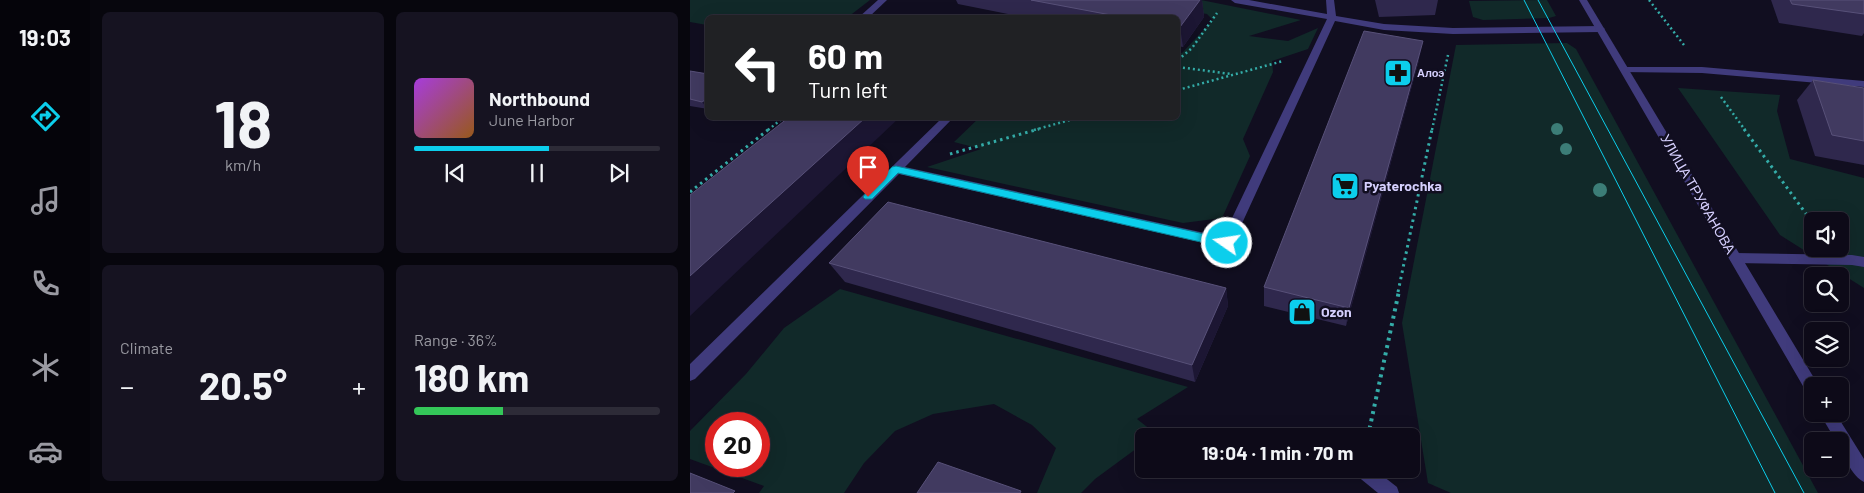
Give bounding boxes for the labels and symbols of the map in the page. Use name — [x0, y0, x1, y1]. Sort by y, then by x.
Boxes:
pharmacy icon: Алоэ — [1383, 58, 1413, 88]
place label: Алоэ — [1417, 66, 1444, 79]
street label: УЛИЦА ТРУФАНОВА — [1657, 131, 1740, 257]
pin — [847, 146, 889, 197]
supermarket icon: Pyaterochka — [1330, 171, 1360, 201]
place label: Pyaterochka — [1364, 177, 1442, 194]
position arrow — [1200, 216, 1252, 268]
shop icon: Ozon — [1287, 297, 1317, 327]
place label: Ozon — [1321, 303, 1352, 320]
speed limit sign: 20 — [705, 412, 770, 477]

